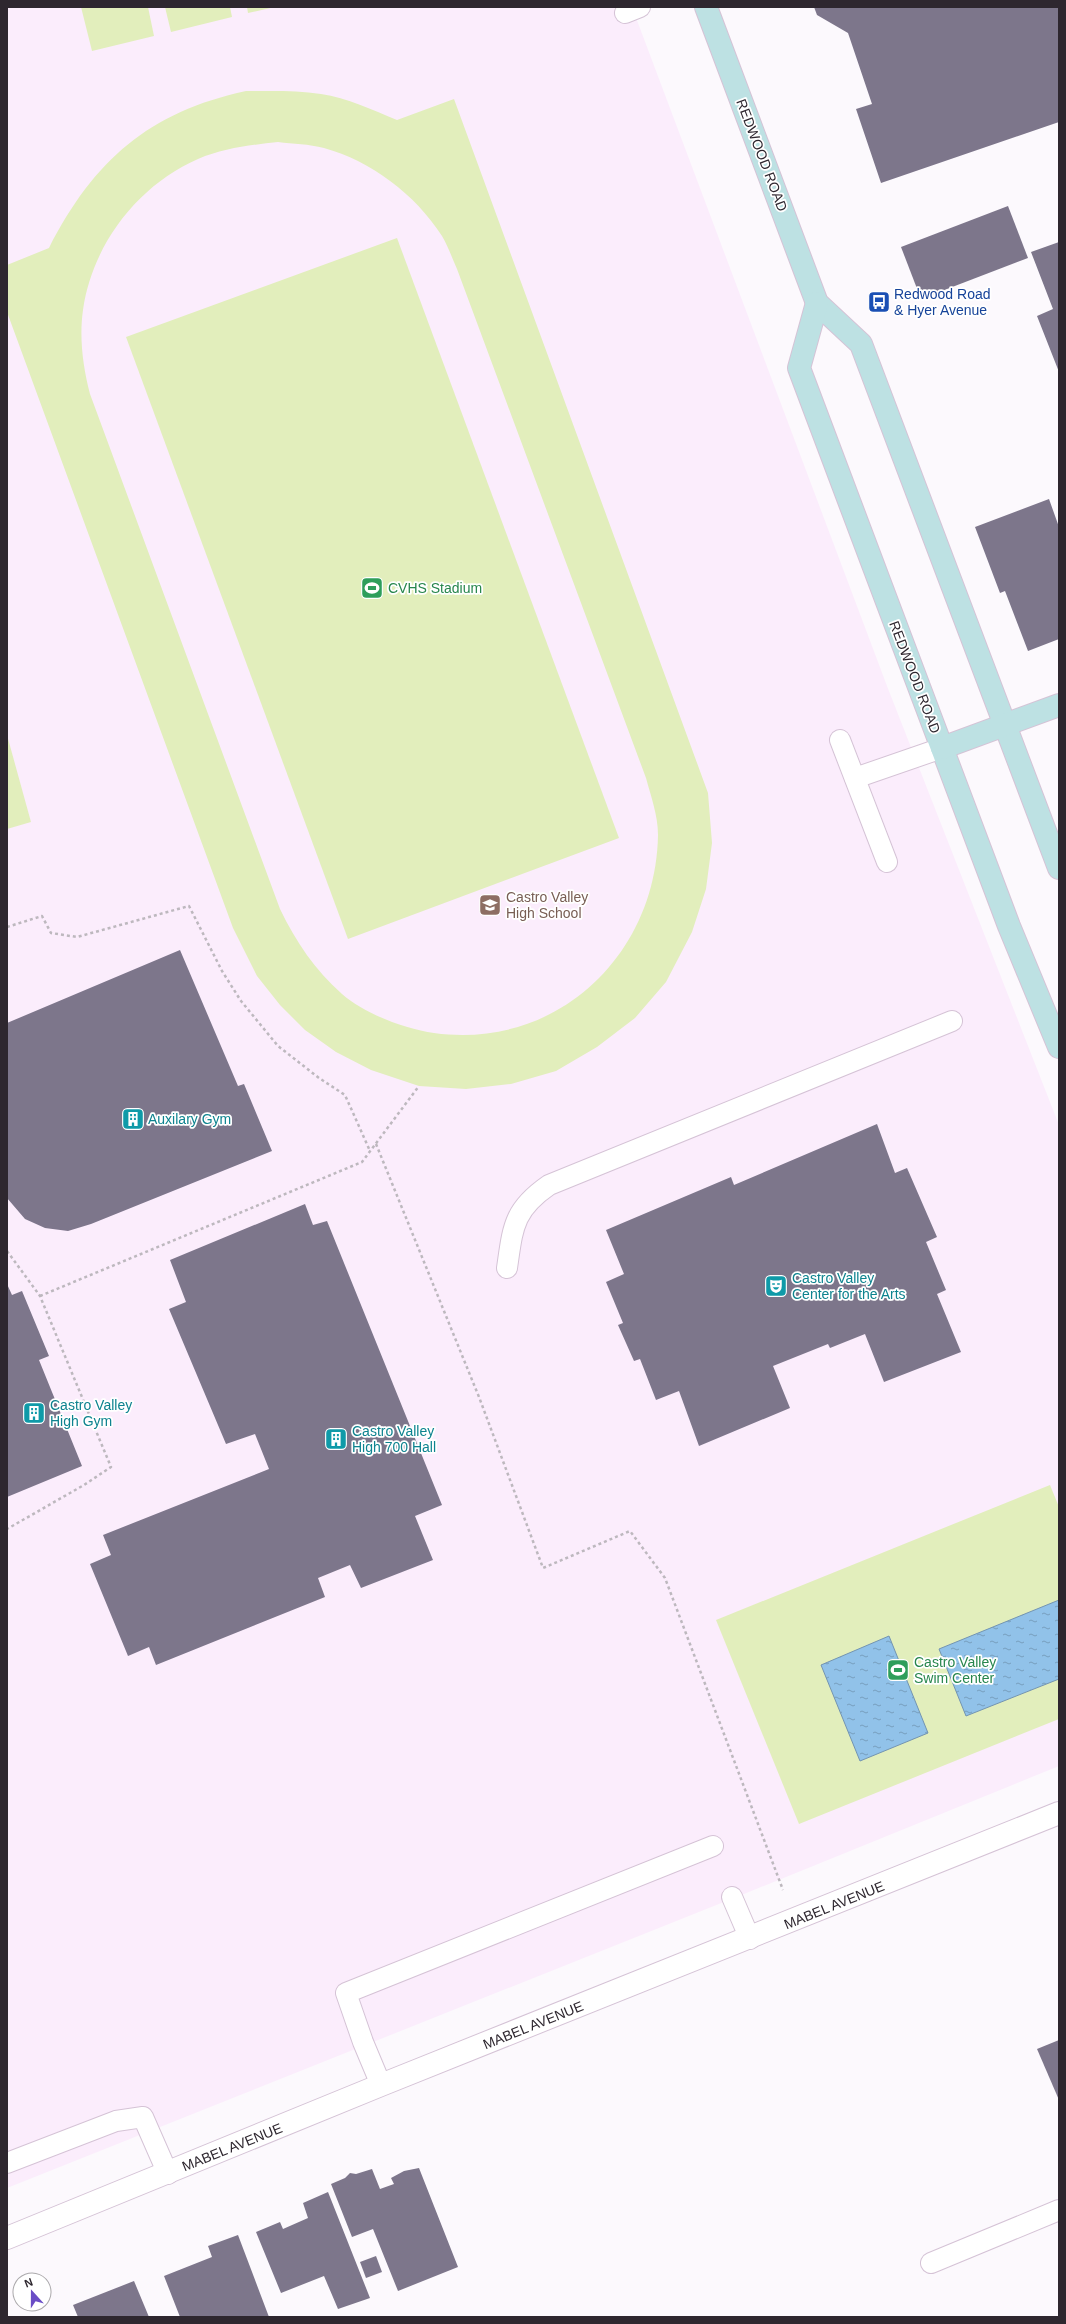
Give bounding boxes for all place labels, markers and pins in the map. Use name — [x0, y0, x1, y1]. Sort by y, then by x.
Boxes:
place label: Redwood Road & Hyer Avenue — [894, 286, 991, 318]
bus stop icon: Redwood Road & Hyer Avenue — [866, 289, 892, 315]
sports icon: CVHS Stadium — [359, 575, 385, 601]
place label: CVHS Stadium — [388, 580, 482, 596]
place label: Castro Valley High School — [506, 889, 588, 921]
school or university icon: Castro Valley High School — [477, 892, 503, 918]
building icon: Auxilary Gym — [120, 1106, 146, 1132]
place label: Auxilary Gym — [148, 1111, 231, 1127]
place label: Castro Valley Center for the Arts — [792, 1270, 906, 1302]
theatre icon: Castro Valley Center for the Arts — [763, 1273, 789, 1299]
place label: Castro Valley High Gym — [50, 1397, 132, 1429]
building icon: Castro Valley High Gym — [21, 1400, 47, 1426]
place label: Castro Valley High 700 Hall — [352, 1423, 436, 1455]
building icon: Castro Valley High 700 Hall — [323, 1426, 349, 1452]
place label: Castro Valley Swim Center — [914, 1654, 996, 1686]
sports icon: Castro Valley Swim Center — [885, 1657, 911, 1683]

